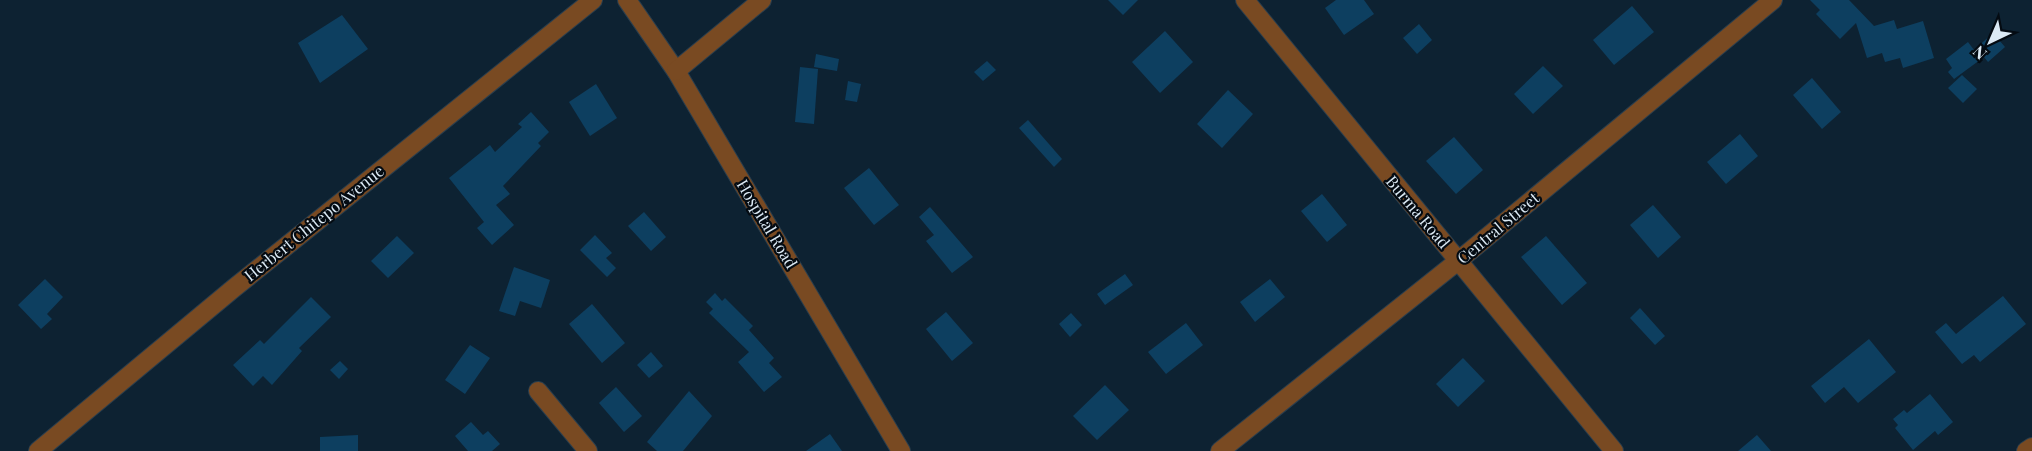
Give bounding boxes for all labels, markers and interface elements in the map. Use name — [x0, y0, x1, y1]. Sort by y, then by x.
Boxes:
north arrow — [1960, 12, 2020, 72]
text: N — [1967, 41, 1991, 65]
street label: Herbert Chitepo Avenue — [240, 160, 388, 285]
street label: Burma Road — [1382, 171, 1455, 252]
street label: Hospital Road — [733, 175, 802, 272]
street label: Central Street — [1452, 187, 1543, 268]

